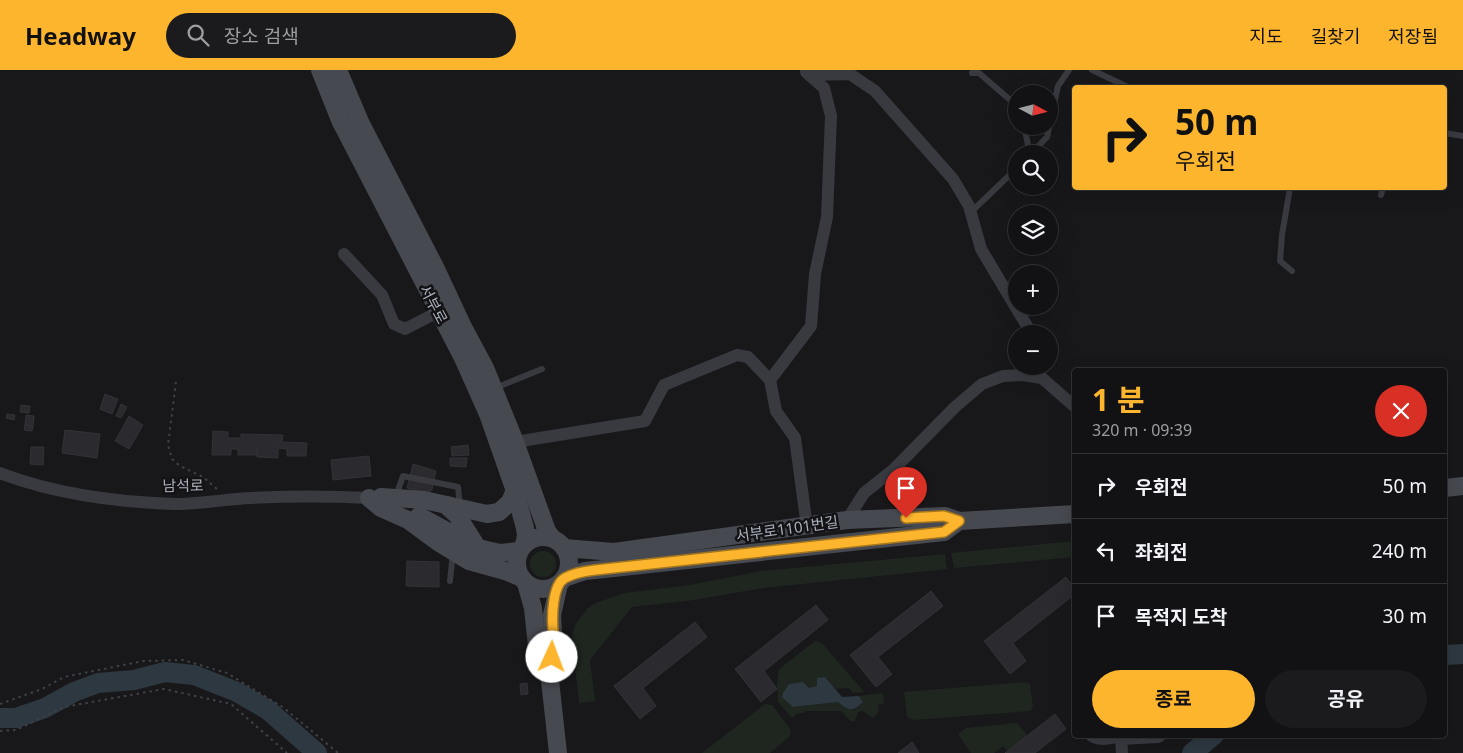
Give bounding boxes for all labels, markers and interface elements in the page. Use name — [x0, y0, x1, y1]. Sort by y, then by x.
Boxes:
search box — [166, 13, 516, 58]
text: Headway — [25, 19, 136, 52]
icon: search — [184, 21, 212, 49]
text: 장소 검색 — [224, 23, 299, 49]
text: 지도 — [1250, 24, 1283, 48]
text: 길찾기 — [1311, 24, 1360, 48]
text: 저장됨 — [1388, 24, 1438, 48]
north arrow — [1008, 85, 1058, 135]
map controls — [1008, 85, 1058, 375]
text: 50 m — [1175, 98, 1258, 145]
icon: right — [1092, 105, 1157, 170]
button: search — [1008, 145, 1058, 195]
text: 우회전 — [1175, 145, 1236, 175]
button: layers — [1008, 205, 1058, 255]
button: + — [1008, 265, 1058, 315]
street label: 서부로 — [415, 281, 453, 327]
button: − — [1008, 325, 1058, 375]
text: 1 분 — [1092, 379, 1145, 420]
button: close — [1375, 385, 1427, 437]
text: 320 m · 09:39 — [1092, 419, 1192, 441]
pin — [885, 467, 927, 518]
icon: right — [1092, 472, 1120, 500]
text: 50 m — [1383, 473, 1427, 499]
icon: arrive — [892, 474, 920, 502]
text: 우회전 — [1135, 474, 1187, 500]
street label: 남석로 — [162, 475, 204, 495]
street label: 서부로1101번길 — [734, 511, 840, 545]
icon: left — [1092, 537, 1120, 565]
text: 240 m — [1372, 538, 1427, 564]
text: 좌회전 — [1135, 539, 1187, 565]
icon: arrive — [1092, 602, 1120, 630]
text: 30 m — [1383, 603, 1427, 629]
text: 목적지 도착 — [1135, 604, 1227, 630]
position arrow — [525, 630, 577, 682]
button: 종료 — [1092, 670, 1255, 728]
button: 공유 — [1265, 670, 1427, 728]

